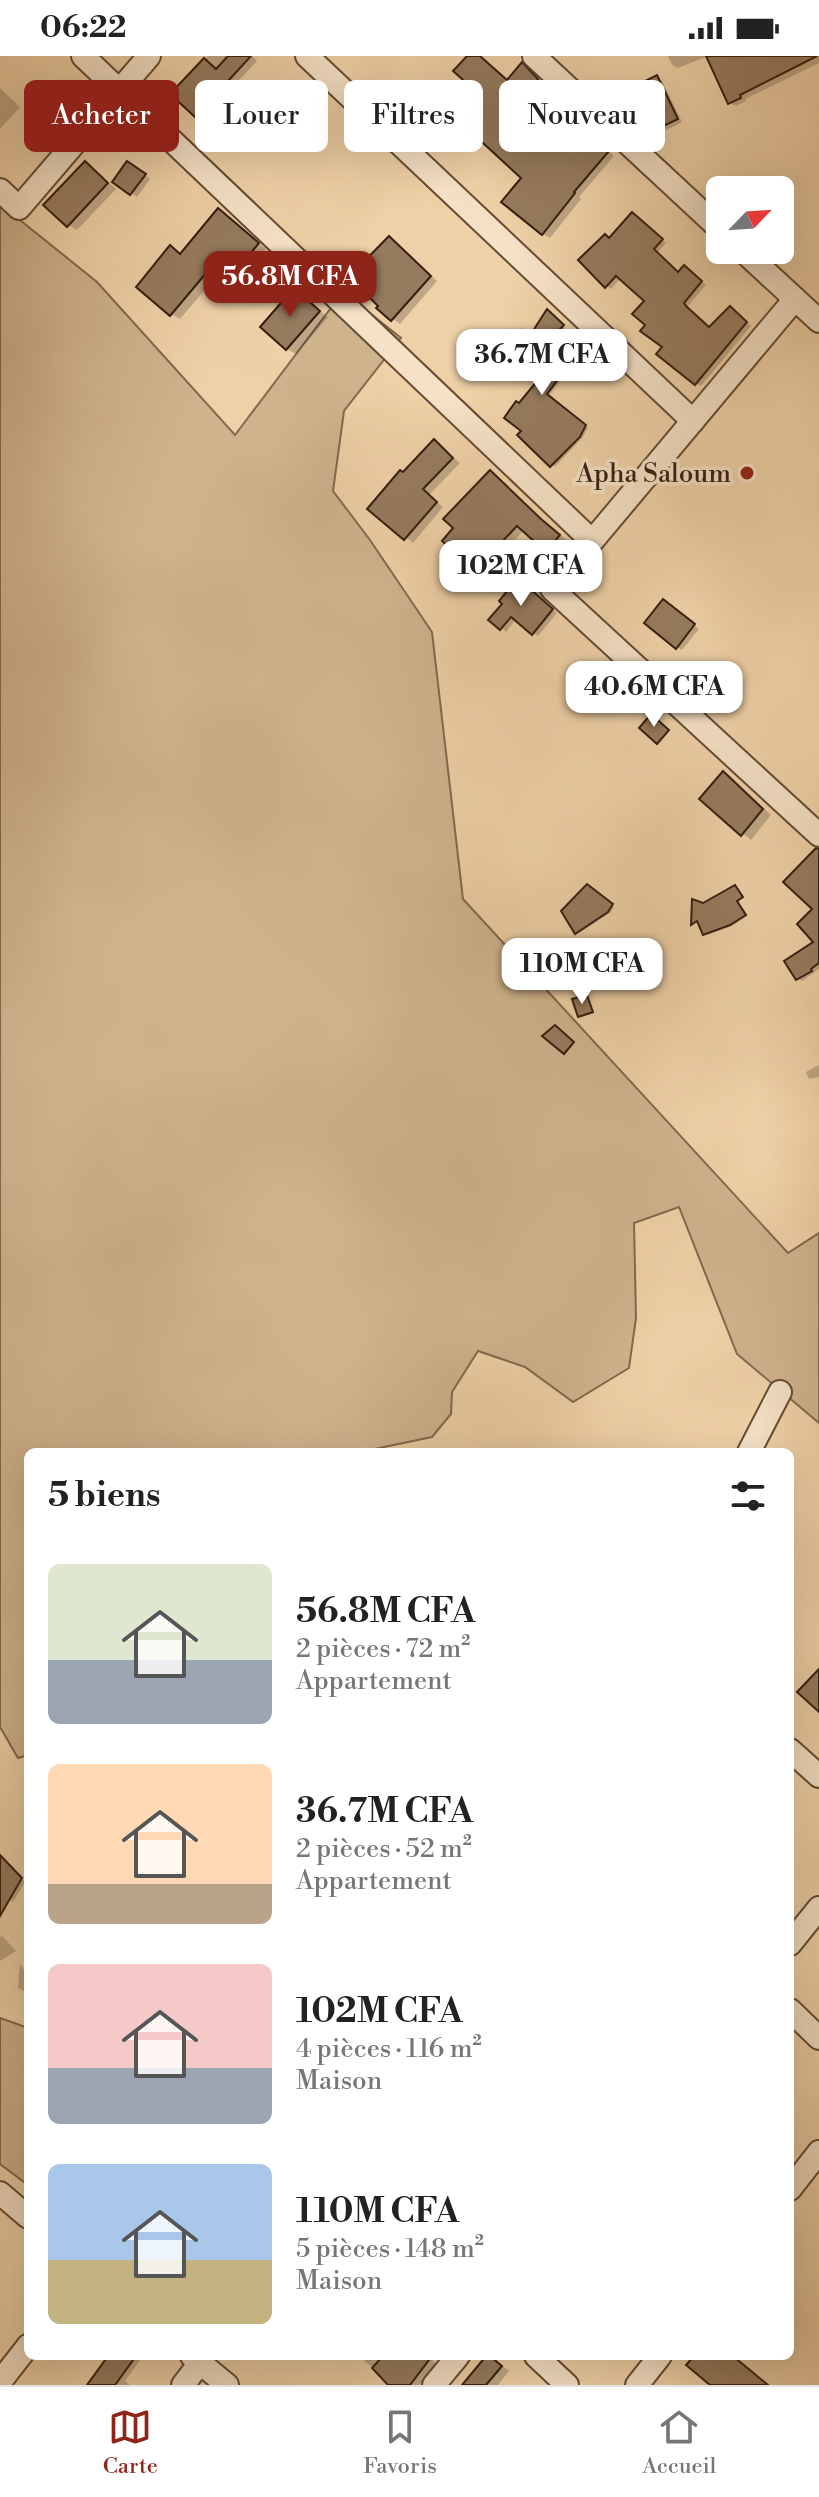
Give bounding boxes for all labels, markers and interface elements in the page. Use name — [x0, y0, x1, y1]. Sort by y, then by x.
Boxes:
text: 06:22 — [40, 9, 126, 47]
chip: Acheter — [24, 80, 179, 152]
chip: Louer — [195, 80, 328, 152]
chip: Filtres — [344, 80, 483, 152]
chip: Nouveau — [499, 80, 665, 152]
north arrow — [706, 176, 794, 264]
map controls — [706, 176, 794, 264]
pin: 56.8M CFA — [198, 251, 382, 319]
text: 56.8M CFA — [221, 261, 359, 293]
pin: 36.7M CFA — [450, 329, 634, 397]
text: 36.7M CFA — [474, 339, 610, 371]
place label: Apha Saloum — [575, 458, 731, 490]
marker: Apha Saloum — [738, 464, 756, 482]
pin: 102M CFA — [438, 540, 604, 608]
text: 102M CFA — [457, 550, 585, 582]
pin: 40.6M CFA — [562, 661, 746, 729]
text: 40.6M CFA — [584, 671, 724, 703]
pin: 110M CFA — [499, 938, 665, 1006]
text: 110M CFA — [520, 948, 644, 980]
icon: filters — [726, 1474, 770, 1518]
text: 5 biens — [48, 1475, 161, 1517]
text: 56.8M CFA — [296, 1591, 475, 1633]
icon: home — [112, 1596, 208, 1692]
text: 2 pièces · 72 m² — [296, 1633, 470, 1665]
text: Appartement — [296, 1665, 452, 1697]
text: 36.7M CFA — [296, 1791, 473, 1833]
icon: home — [112, 1796, 208, 1892]
text: 2 pièces · 52 m² — [296, 1833, 472, 1865]
text: Appartement — [296, 1865, 452, 1897]
text: 102M CFA — [296, 1991, 463, 2033]
icon: home — [112, 1996, 208, 2092]
text: 4 pièces · 116 m² — [296, 2033, 482, 2065]
text: Maison — [296, 2065, 382, 2097]
text: 110M CFA — [296, 2191, 459, 2233]
icon: home — [112, 2196, 208, 2292]
text: 5 pièces · 148 m² — [296, 2233, 484, 2265]
text: Maison — [296, 2265, 382, 2297]
tab: Carte — [103, 2405, 158, 2480]
tab: Favoris — [363, 2405, 437, 2480]
tab: Accueil — [642, 2405, 716, 2480]

